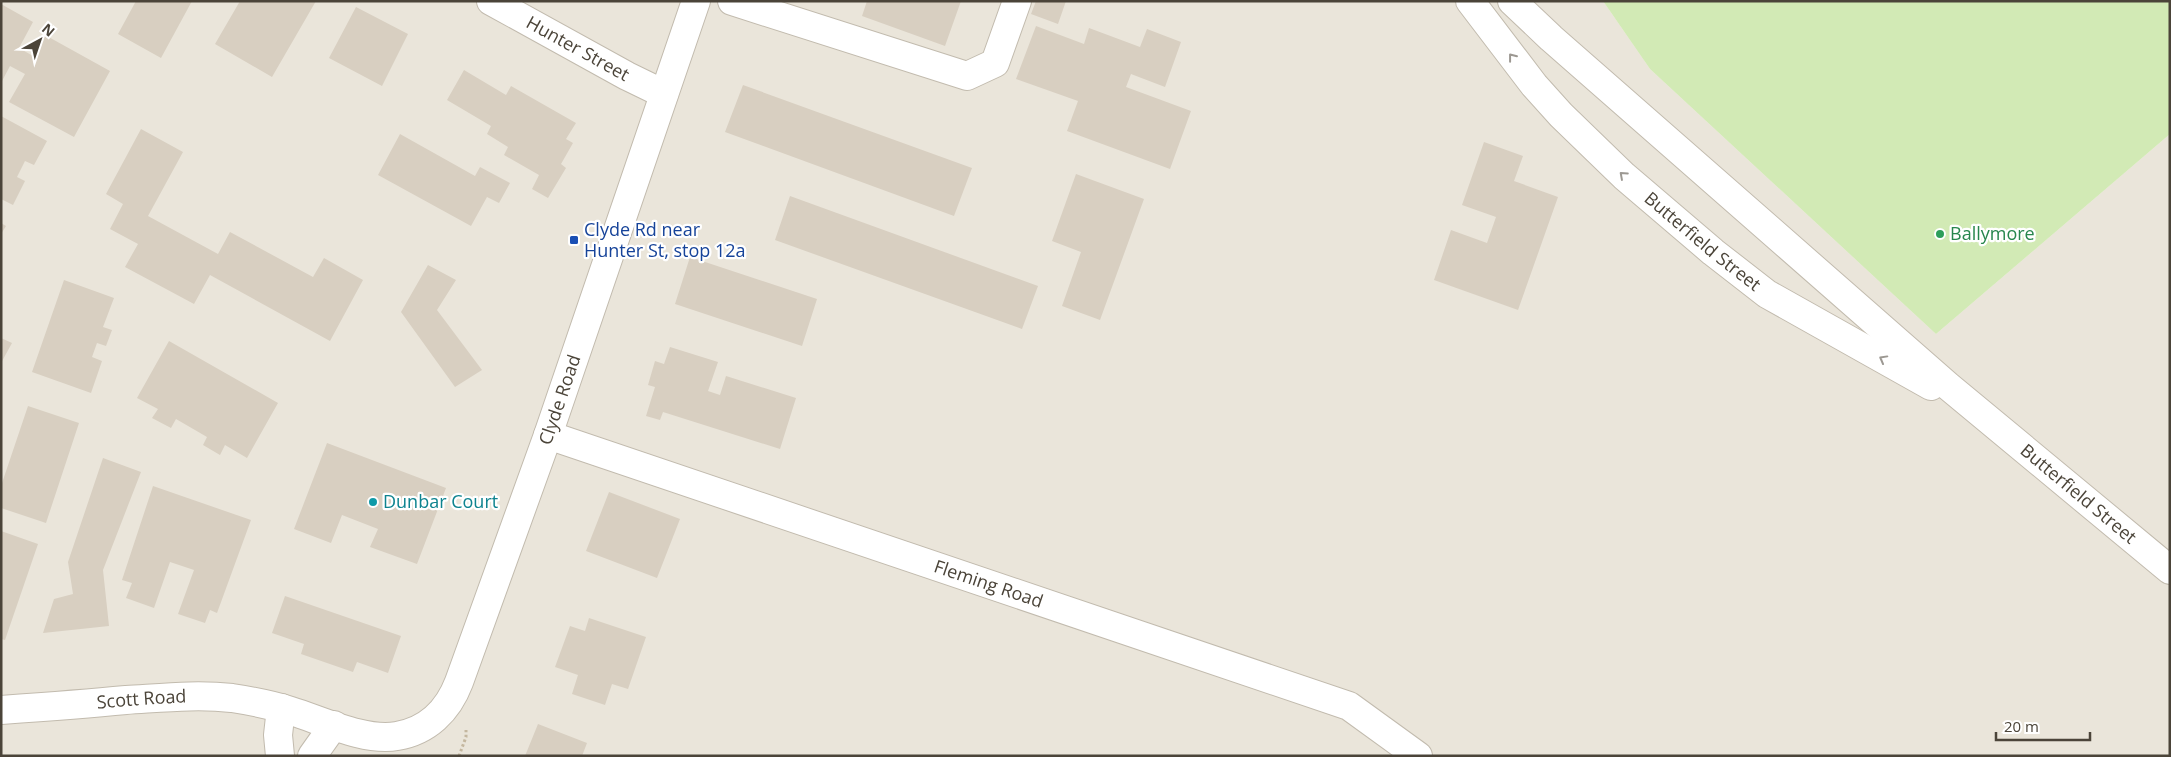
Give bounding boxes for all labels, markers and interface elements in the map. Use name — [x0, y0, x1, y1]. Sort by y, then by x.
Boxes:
street label: Hunter Street — [522, 10, 634, 86]
north arrow — [15, 15, 65, 65]
text: N — [38, 19, 59, 41]
one-way arrow — [1509, 54, 1517, 63]
one-way arrow — [1619, 172, 1628, 181]
street label: Butterfield Street — [1640, 186, 1766, 296]
place label: Clyde Rd near Hunter St, stop 12a — [584, 217, 746, 262]
place label: Ballymore — [1950, 221, 2035, 245]
marker: Ballymore — [1934, 228, 1946, 240]
marker: Clyde Rd near Hunter St, stop 12a — [568, 234, 580, 246]
street label: Clyde Road — [532, 351, 586, 448]
one-way arrow — [1880, 356, 1889, 366]
street label: Butterfield Street — [2016, 438, 2142, 549]
place label: Dunbar Court — [383, 489, 498, 513]
marker: Dunbar Court — [367, 496, 379, 508]
street label: Fleming Road — [931, 553, 1046, 613]
street label: Scott Road — [96, 683, 187, 714]
scale bar — [1996, 710, 2090, 742]
text: 20 m — [2004, 716, 2039, 736]

